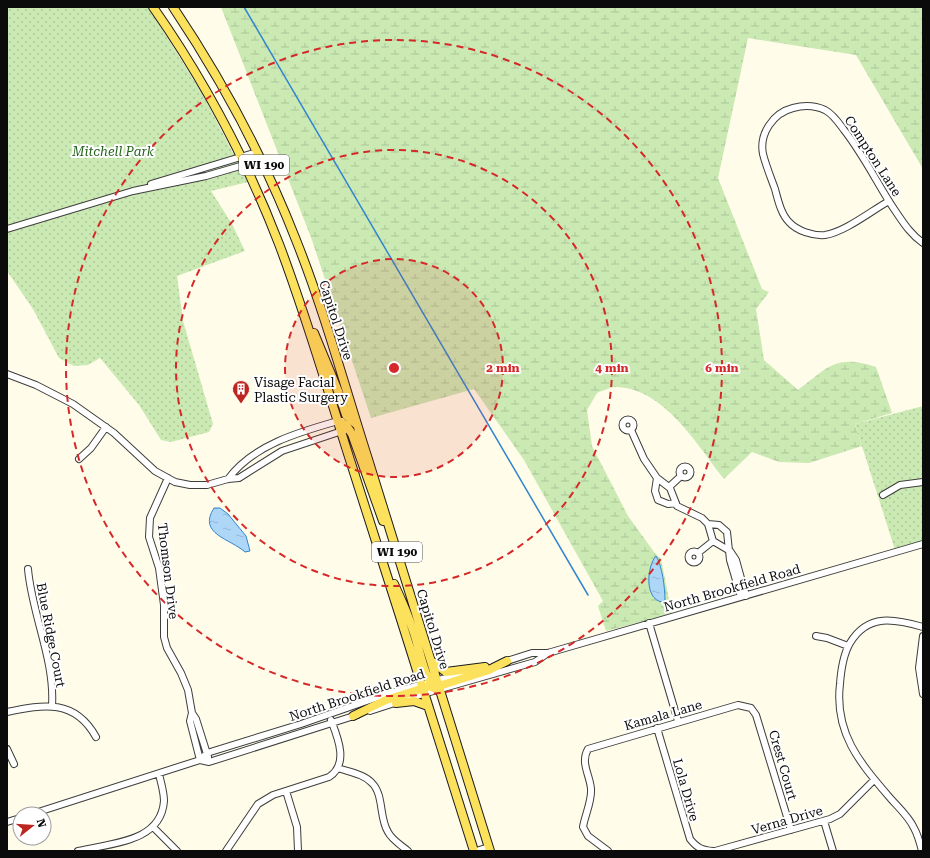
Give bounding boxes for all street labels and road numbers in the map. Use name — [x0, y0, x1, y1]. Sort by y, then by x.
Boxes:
street label: Compton Lane — [841, 113, 905, 199]
road number: WI 190 — [239, 155, 289, 175]
street label: Capitol Drive — [316, 278, 356, 362]
street label: Thomson Drive — [155, 522, 181, 620]
road number: WI 190 — [372, 542, 422, 562]
street label: North Brookfield Road — [662, 561, 803, 615]
street label: Blue Ridge Court — [34, 581, 69, 689]
street label: Capitol Drive — [414, 587, 452, 671]
street label: North Brookfield Road — [287, 666, 427, 724]
street label: Kamala Lane — [622, 697, 704, 733]
street label: Crest Court — [766, 728, 800, 802]
street label: Lola Drive — [670, 757, 702, 823]
street label: Verna Drive — [750, 803, 824, 837]

